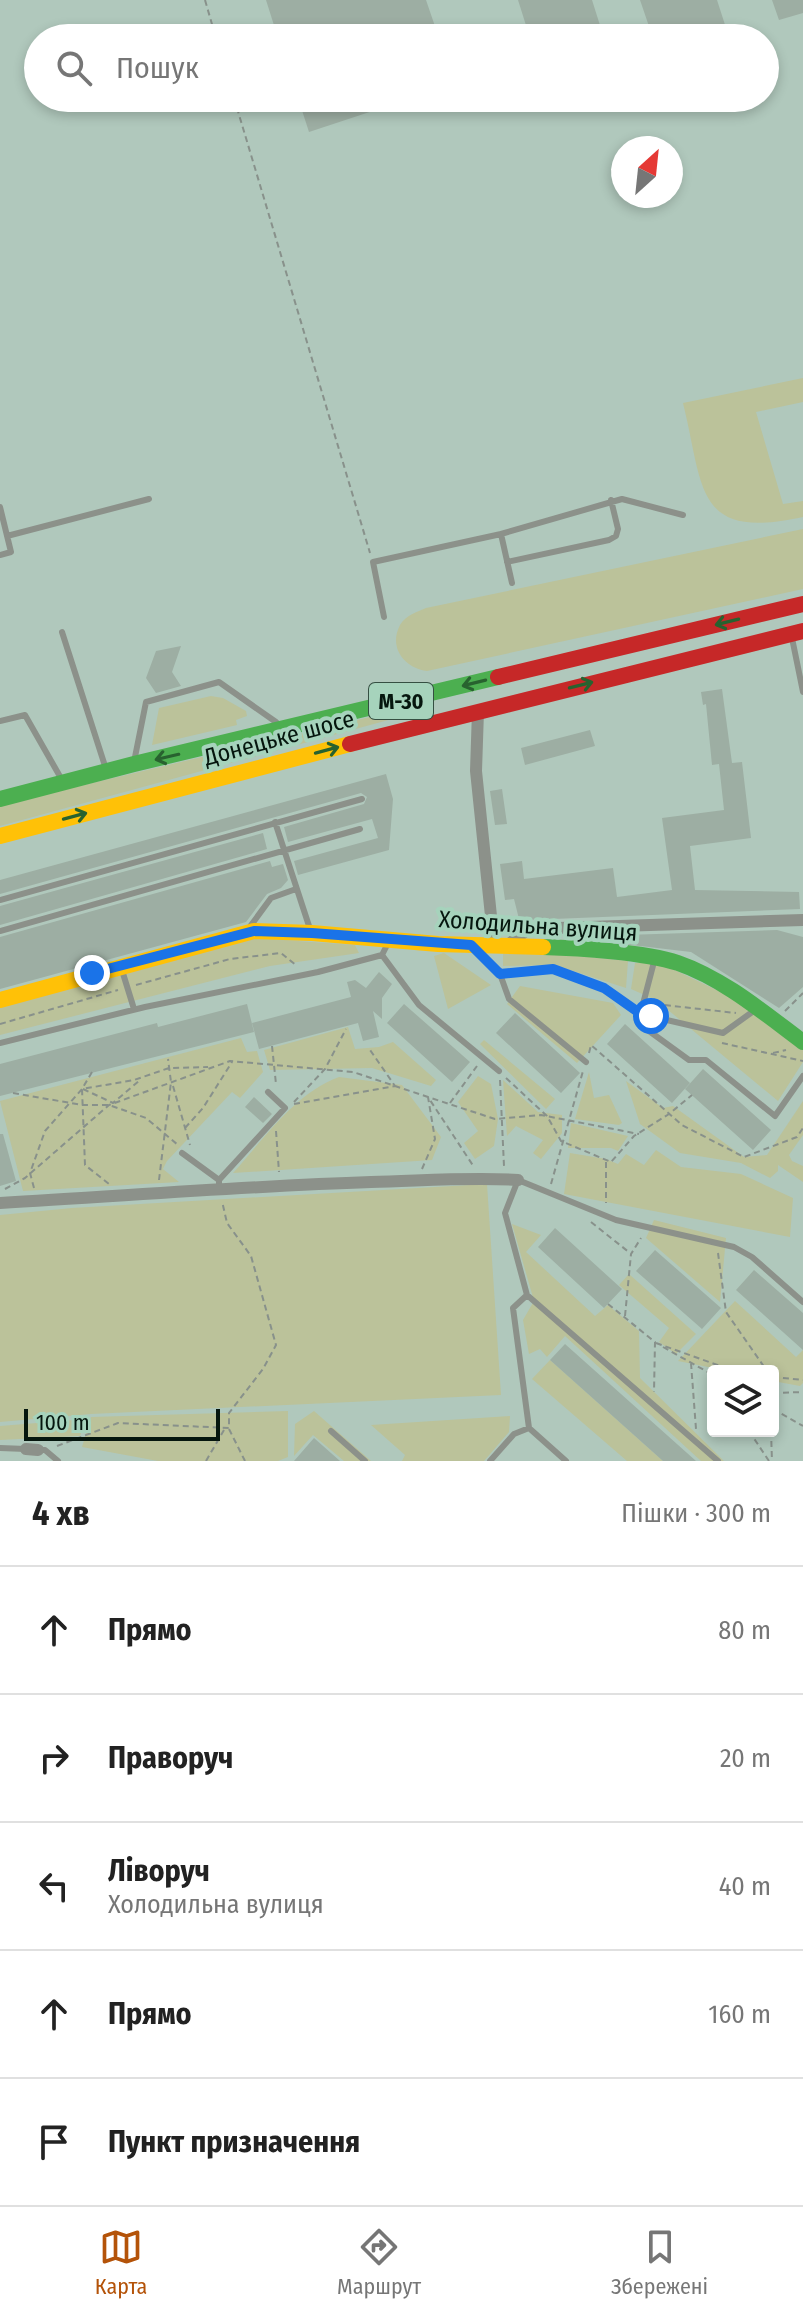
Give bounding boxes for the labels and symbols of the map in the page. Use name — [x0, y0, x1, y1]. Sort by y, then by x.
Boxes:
north arrow — [611, 136, 683, 208]
one-way arrow — [715, 615, 740, 630]
one-way arrow — [462, 677, 488, 692]
one-way arrow — [567, 677, 593, 692]
road number: М-30 — [369, 683, 433, 719]
street label: Донецьке шосе — [200, 704, 357, 772]
one-way arrow — [313, 742, 339, 757]
one-way arrow — [155, 750, 180, 765]
one-way arrow — [62, 807, 88, 822]
street label: Холодильна вулиця — [438, 905, 638, 947]
route end — [74, 955, 110, 991]
route start — [633, 998, 669, 1034]
scale bar — [24, 1405, 220, 1441]

